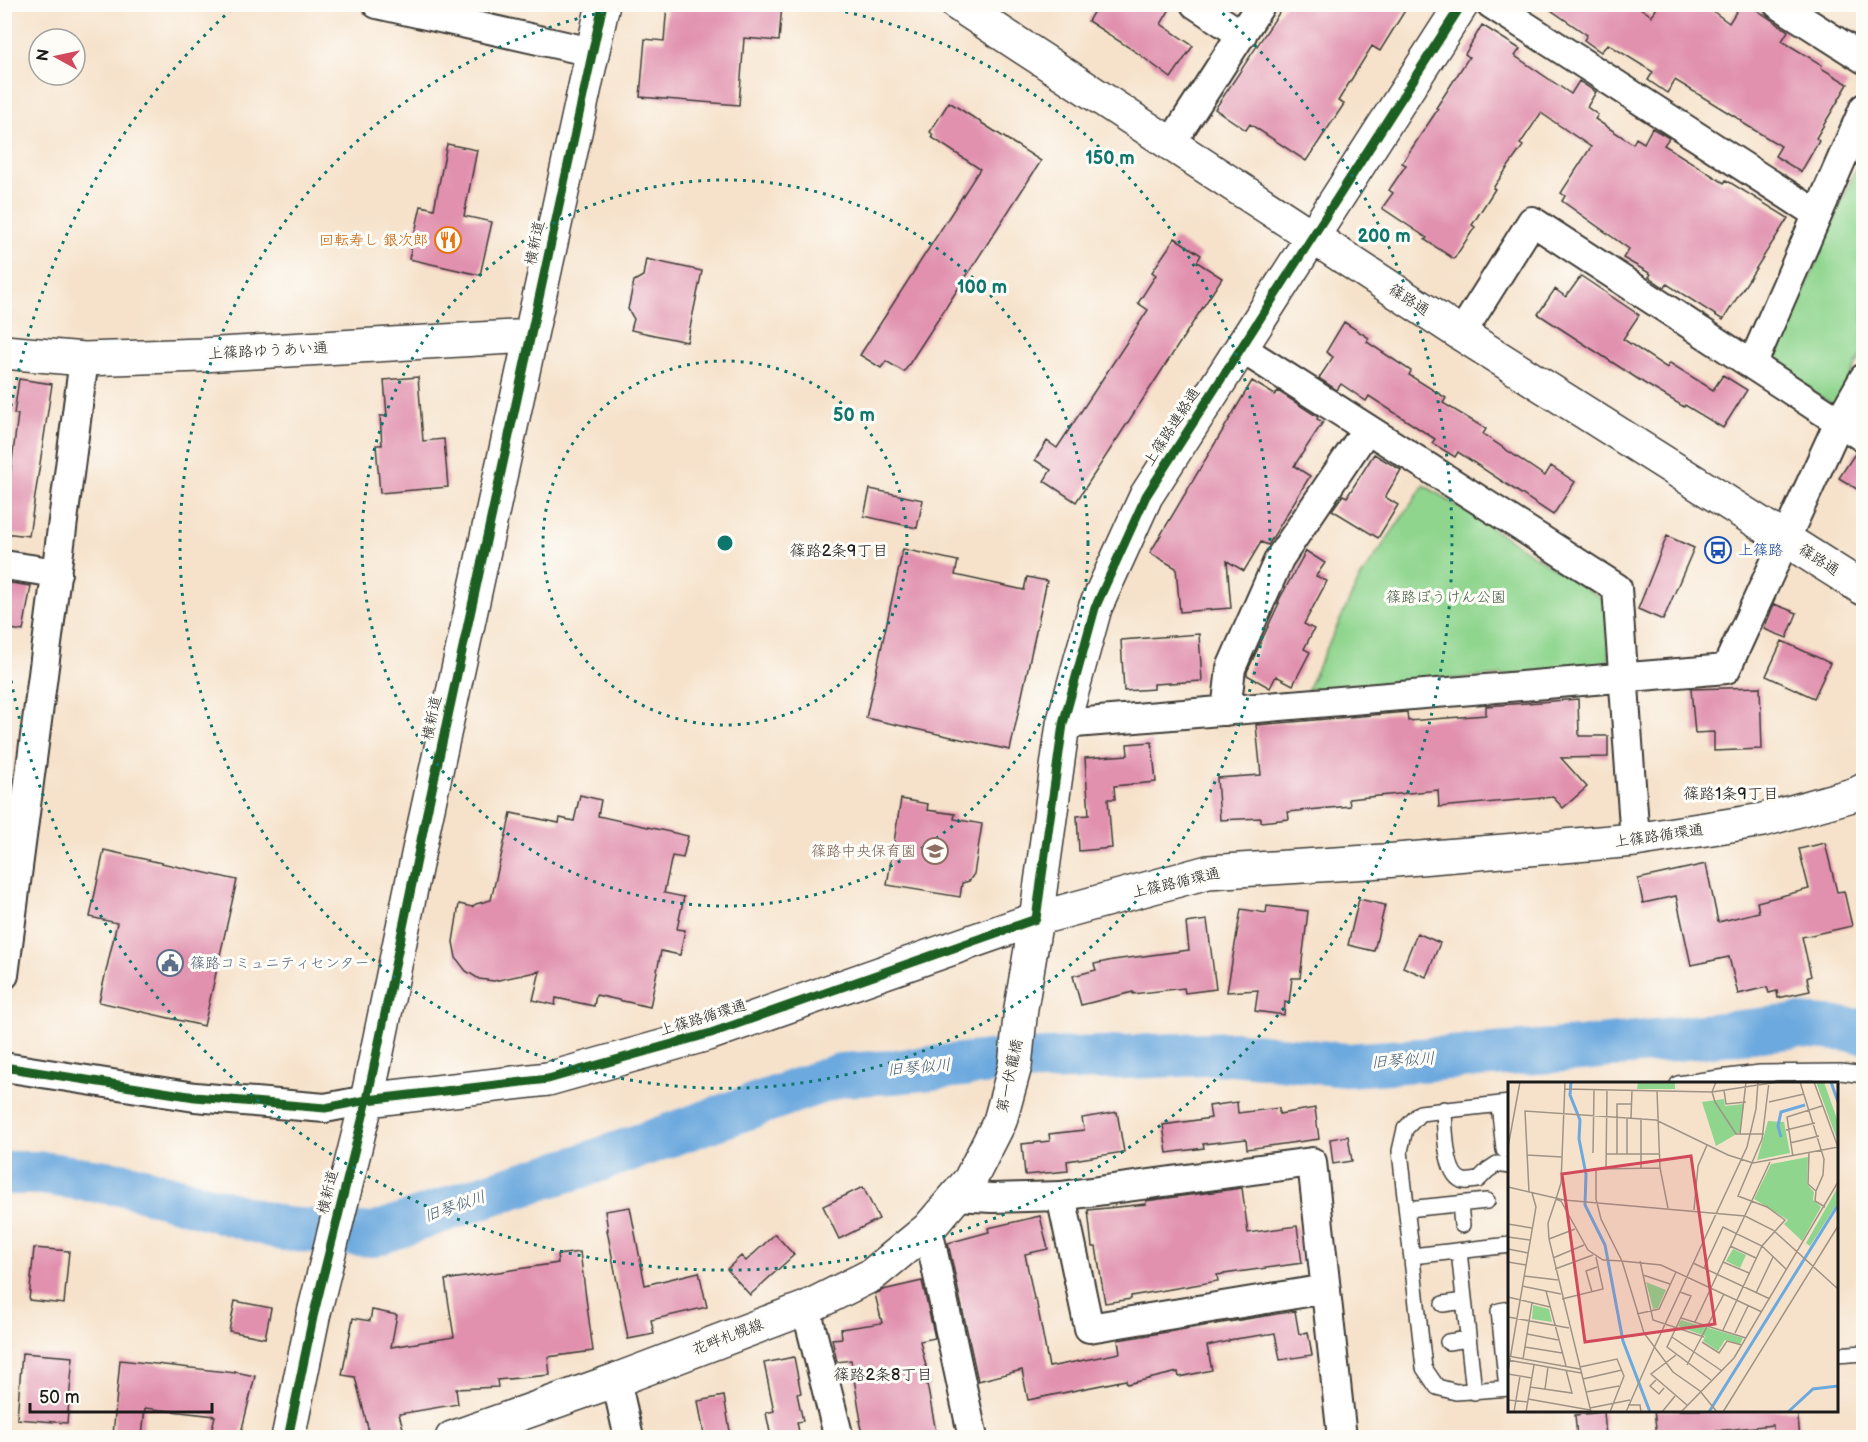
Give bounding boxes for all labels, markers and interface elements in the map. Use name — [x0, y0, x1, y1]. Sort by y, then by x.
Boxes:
north arrow — [27, 27, 87, 87]
text: N — [33, 48, 54, 62]
text: 150 m — [1085, 148, 1135, 169]
street label: 横新道 — [521, 219, 549, 267]
restaurant icon: 回転寿し 銀次郎 — [433, 225, 463, 255]
text: 200 m — [1357, 226, 1411, 247]
place label: 回転寿し 銀次郎 — [319, 231, 428, 250]
text: 100 m — [957, 277, 1007, 298]
street label: 篠路通 — [1385, 280, 1433, 320]
street label: 上篠路ゆうあい通 — [208, 338, 328, 364]
street label: 上篠路連絡通 — [1140, 384, 1204, 470]
text: 50 m — [833, 405, 875, 426]
centre of rings — [715, 533, 735, 553]
bus stop icon: 上篠路 — [1703, 535, 1733, 565]
street label: 篠路通 — [1795, 540, 1843, 580]
place label: 上篠路 — [1738, 541, 1783, 560]
district label: 篠路2条9丁目 — [790, 542, 888, 561]
park label: 篠路ぼうけん公園 — [1386, 588, 1506, 607]
street label: 横新道 — [418, 694, 446, 742]
district label: 篠路1条9丁目 — [1683, 785, 1779, 804]
street label: 上篠路循環通 — [1613, 820, 1705, 852]
school or university icon: 篠路中央保育園 — [920, 836, 950, 866]
place label: 篠路中央保育園 — [811, 842, 916, 861]
street label: 上篠路循環通 — [1130, 864, 1222, 902]
public building icon: 篠路コミュニティセンター — [155, 948, 185, 978]
place label: 篠路コミュニティセンター — [190, 954, 369, 973]
street label: 上篠路循環通 — [657, 996, 749, 1040]
street label: 第一伏籠橋 — [993, 1037, 1027, 1115]
water label: 旧琴似川 — [1370, 1049, 1436, 1073]
water label: 旧琴似川 — [886, 1056, 952, 1080]
inset map — [1508, 1082, 1838, 1412]
street label: 横新道 — [313, 1168, 343, 1216]
water label: 旧琴似川 — [422, 1188, 488, 1226]
street label: 花畔札幌線 — [690, 1315, 766, 1359]
district label: 篠路2条8丁目 — [834, 1366, 932, 1385]
scale bar — [30, 1376, 212, 1414]
text: 50 m — [39, 1387, 80, 1408]

